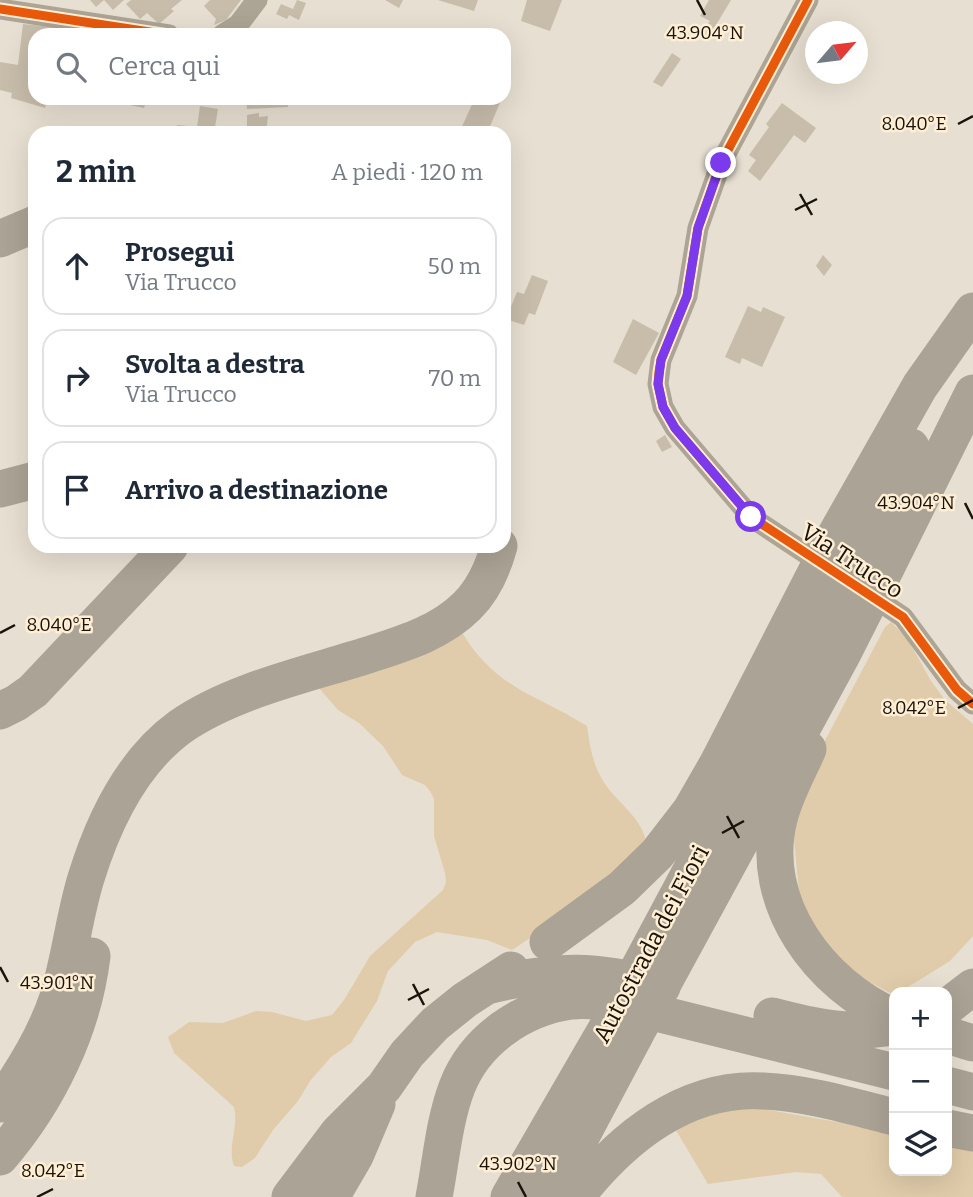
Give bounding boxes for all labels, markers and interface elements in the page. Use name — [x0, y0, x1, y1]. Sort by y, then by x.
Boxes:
north arrow — [805, 21, 868, 84]
text: 43.904°N — [666, 22, 744, 44]
search box — [28, 28, 511, 105]
icon: search — [52, 48, 90, 86]
text: Cerca qui — [108, 51, 220, 82]
text: 8.040°E — [881, 113, 947, 135]
route end — [705, 147, 736, 178]
text: 2 min — [56, 154, 136, 190]
text: A piedi · 120 m — [331, 158, 483, 186]
text: Prosegui — [125, 237, 234, 268]
icon: ahead — [58, 247, 96, 285]
text: 50 m — [427, 252, 481, 280]
text: Via Trucco — [125, 268, 237, 296]
text: Svolta a destra — [125, 349, 304, 380]
icon: right — [58, 359, 96, 397]
text: 70 m — [429, 364, 481, 392]
text: Via Trucco — [125, 380, 237, 408]
icon: arrive — [58, 471, 96, 509]
text: Arrivo a destinazione — [125, 475, 388, 506]
text: 43.904°N — [877, 492, 955, 514]
route start — [735, 501, 766, 532]
street label: Via Trucco — [795, 517, 909, 605]
text: 8.040°E — [26, 614, 92, 636]
text: 8.042°E — [882, 697, 946, 719]
street label: Autostrada dei Fiori — [587, 841, 715, 1047]
text: 43.901°N — [20, 972, 94, 994]
map controls — [889, 987, 952, 1176]
button: + — [889, 987, 952, 1050]
button: − — [889, 1050, 952, 1113]
button: layers — [889, 1113, 952, 1176]
text: 43.902°N — [479, 1153, 557, 1175]
text: 8.042°E — [21, 1160, 85, 1182]

